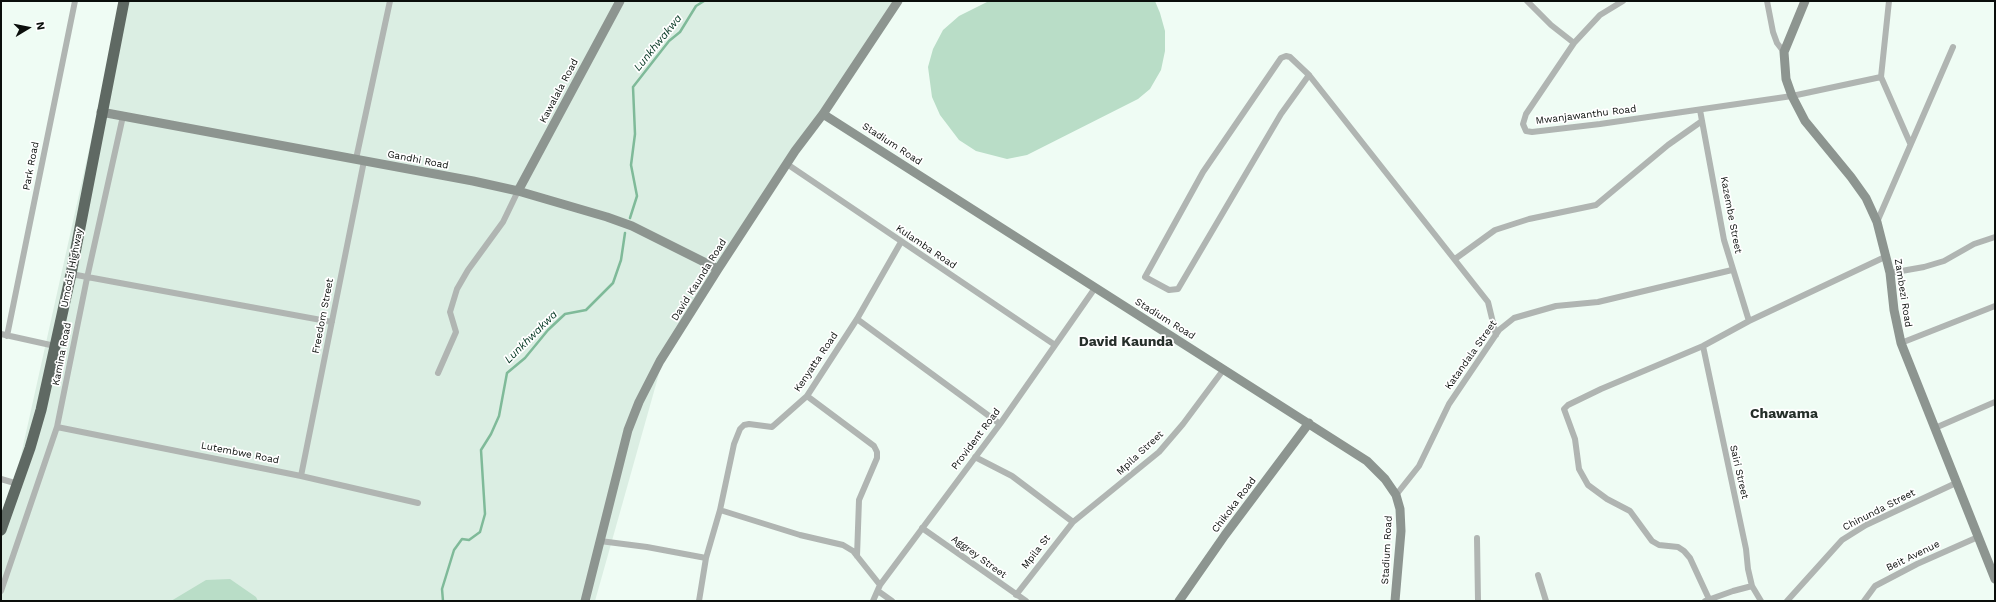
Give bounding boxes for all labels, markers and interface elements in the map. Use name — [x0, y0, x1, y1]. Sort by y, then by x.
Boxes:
north arrow — [8, 8, 48, 48]
water label: Lunkhwakwa — [631, 12, 685, 74]
text: N — [33, 21, 47, 31]
street label: Kawalala Road — [537, 57, 581, 125]
street label: Mwanjawanthu Road — [1535, 103, 1637, 127]
street label: Stadium Road — [860, 120, 924, 168]
street label: Park Road — [20, 141, 42, 191]
street label: Gandhi Road — [386, 148, 450, 172]
street label: Kazembe Street — [1718, 175, 1744, 255]
street label: Kulamba Road — [893, 222, 959, 272]
street label: Umodzi Highway — [58, 227, 86, 309]
street label: David Kaunda Road — [669, 237, 729, 323]
street label: Zambezi Road — [1892, 258, 1914, 328]
street label: Freedom Street — [310, 277, 336, 355]
street label: Stadium Road — [1133, 296, 1197, 342]
water label: Lunkhwakwa — [502, 308, 560, 366]
street label: Katandala Street — [1443, 318, 1499, 392]
street label: Kamina Road — [50, 321, 74, 387]
street label: Kenyatta Road — [792, 330, 840, 394]
district label: David Kaunda — [1079, 334, 1173, 350]
street label: Provident Road — [949, 406, 1003, 472]
district label: Chawama — [1750, 406, 1818, 422]
street label: Mpila Street — [1114, 428, 1166, 478]
street label: Lutembwe Road — [200, 440, 280, 466]
street label: Sairi Street — [1727, 444, 1751, 500]
street label: Chikoka Road — [1209, 475, 1259, 535]
street label: Chinunda Street — [1841, 487, 1917, 533]
street label: Stadium Road — [1379, 515, 1395, 585]
street label: Mpila St — [1019, 532, 1053, 572]
street label: Aggrey Street — [949, 533, 1009, 581]
street label: Beit Avenue — [1884, 538, 1942, 574]

